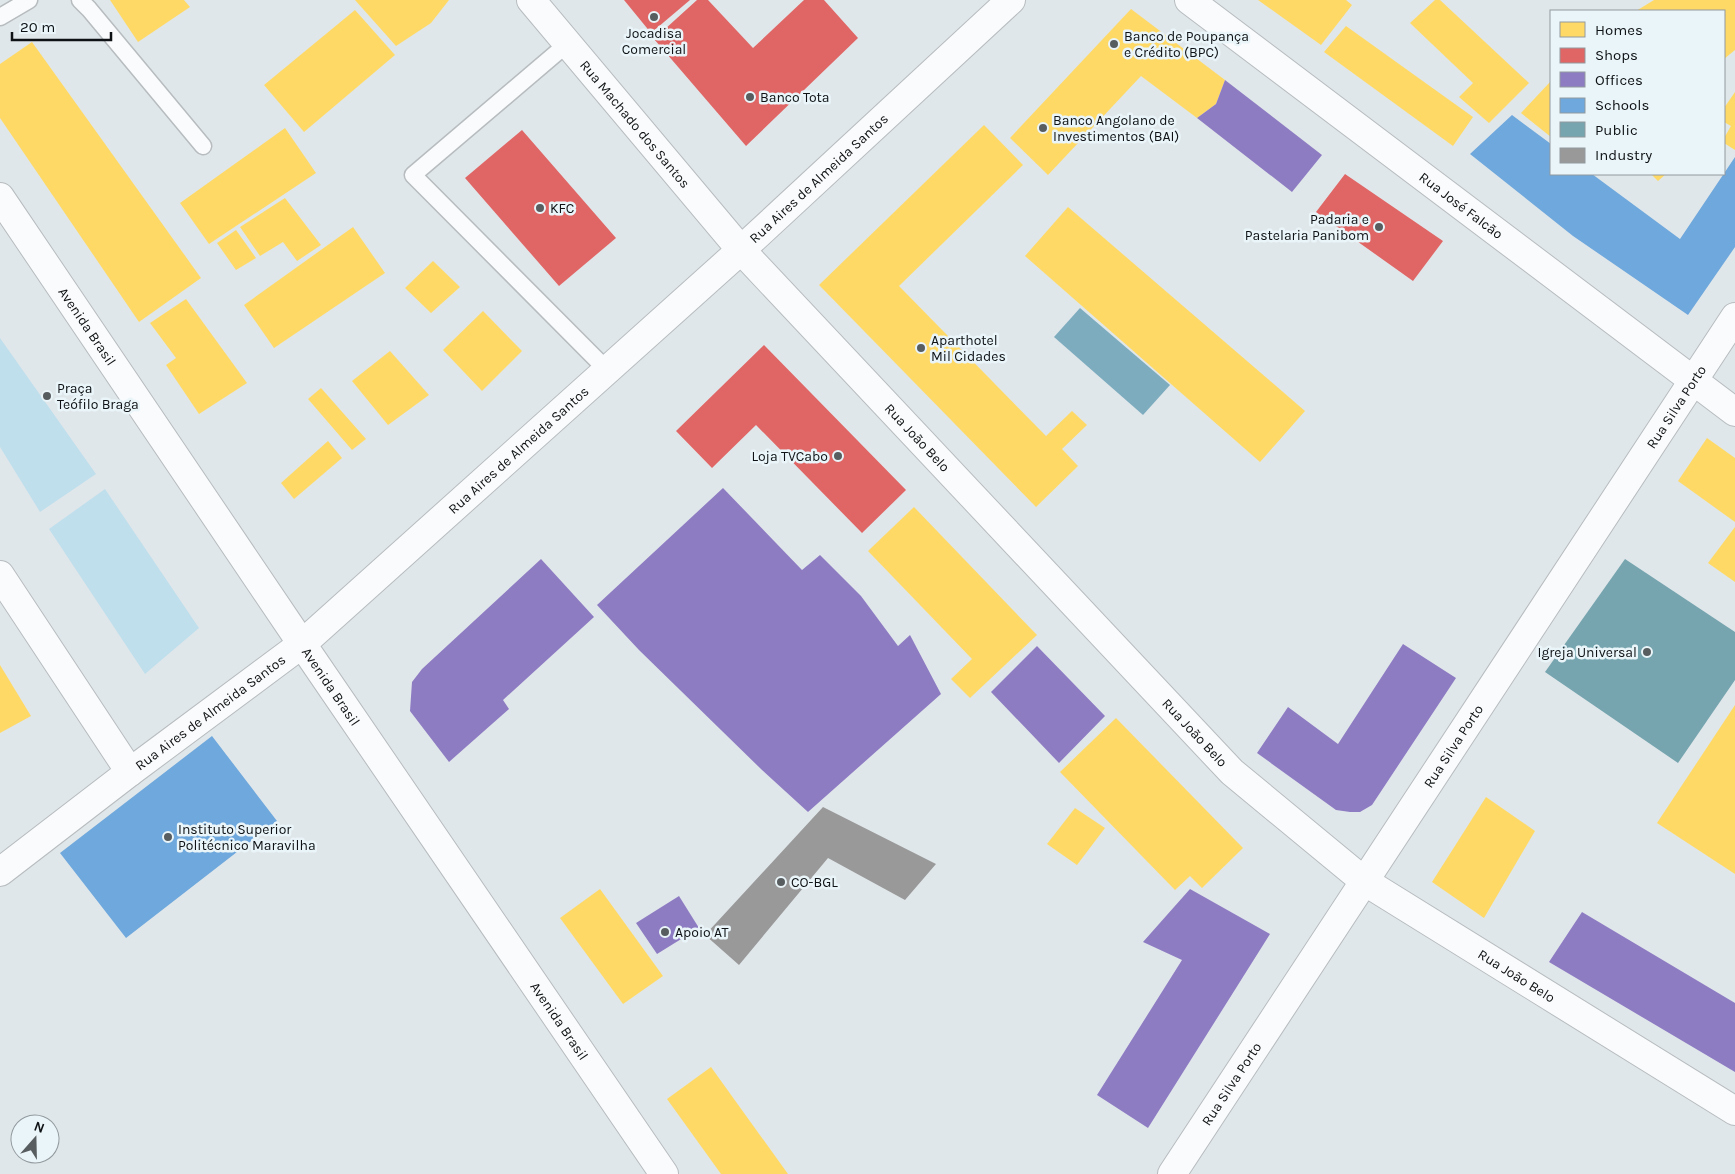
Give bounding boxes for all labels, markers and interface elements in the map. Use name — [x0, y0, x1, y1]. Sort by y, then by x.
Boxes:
scale bar — [12, 10, 111, 42]
legend — [1550, 10, 1725, 175]
marker: Jocadisa Comercial — [648, 11, 660, 23]
text: 20 m — [20, 18, 55, 36]
text: Homes — [1595, 21, 1643, 39]
place label: Jocadisa Comercial — [622, 25, 686, 58]
place label: Banco de Poupança e Crédito (BPC) — [1124, 28, 1249, 61]
marker: Banco de Poupança e Crédito (BPC) — [1108, 38, 1120, 50]
text: Shops — [1595, 46, 1638, 64]
street label: Rua Machado dos Santos — [576, 57, 693, 192]
text: Offices — [1595, 71, 1643, 89]
place label: Banco Tota — [760, 89, 830, 106]
marker: Banco Tota — [744, 91, 756, 103]
text: Schools — [1595, 96, 1649, 114]
street label: Rua Aires de Almeida Santos — [746, 110, 892, 247]
place label: Banco Angolano de Investimentos (BAI) — [1053, 112, 1179, 145]
text: Public — [1595, 121, 1638, 139]
marker: Banco Angolano de Investimentos (BAI) — [1037, 122, 1049, 134]
text: Industry — [1595, 146, 1652, 164]
street label: Rua José Falcão — [1416, 169, 1506, 243]
place label: KFC — [550, 200, 574, 217]
marker: KFC — [534, 202, 546, 214]
place label: Padaria e Pastelaria Panibom — [1245, 211, 1369, 244]
marker: Padaria e Pastelaria Panibom — [1373, 221, 1385, 233]
street label: Avenida Brasil — [54, 284, 119, 369]
place label: Aparthotel Mil Cidades — [931, 332, 1006, 365]
marker: Aparthotel Mil Cidades — [915, 342, 927, 354]
street label: Rua Silva Porto — [1643, 362, 1710, 452]
place label: Praça Teófilo Braga — [57, 380, 139, 413]
street label: Rua Aires de Almeida Santos — [445, 383, 592, 518]
marker: Praça Teófilo Braga — [41, 390, 53, 402]
street label: Rua João Belo — [881, 400, 953, 476]
place label: Loja TVCabo — [751, 448, 828, 465]
marker: Loja TVCabo — [832, 450, 844, 462]
place label: Igreja Universal — [1537, 644, 1637, 661]
street label: Avenida Brasil — [298, 645, 363, 729]
marker: Igreja Universal — [1641, 646, 1653, 658]
street label: Rua Aires de Almeida Santos — [132, 651, 289, 774]
street label: Rua João Belo — [1158, 695, 1231, 771]
street label: Rua Silva Porto — [1420, 701, 1487, 791]
place label: Instituto Superior Politécnico Maravilha — [178, 821, 316, 854]
marker: Instituto Superior Politécnico Maravilha — [162, 831, 174, 843]
place label: CO-BGL — [791, 874, 838, 891]
marker: CO-BGL — [775, 876, 787, 888]
place label: Apoio AT — [675, 924, 729, 941]
marker: Apoio AT — [659, 926, 671, 938]
street label: Rua João Belo — [1475, 946, 1558, 1006]
street label: Avenida Brasil — [526, 979, 592, 1064]
street label: Rua Silva Porto — [1198, 1039, 1265, 1129]
north arrow — [10, 1114, 60, 1164]
text: N — [32, 1118, 47, 1137]

